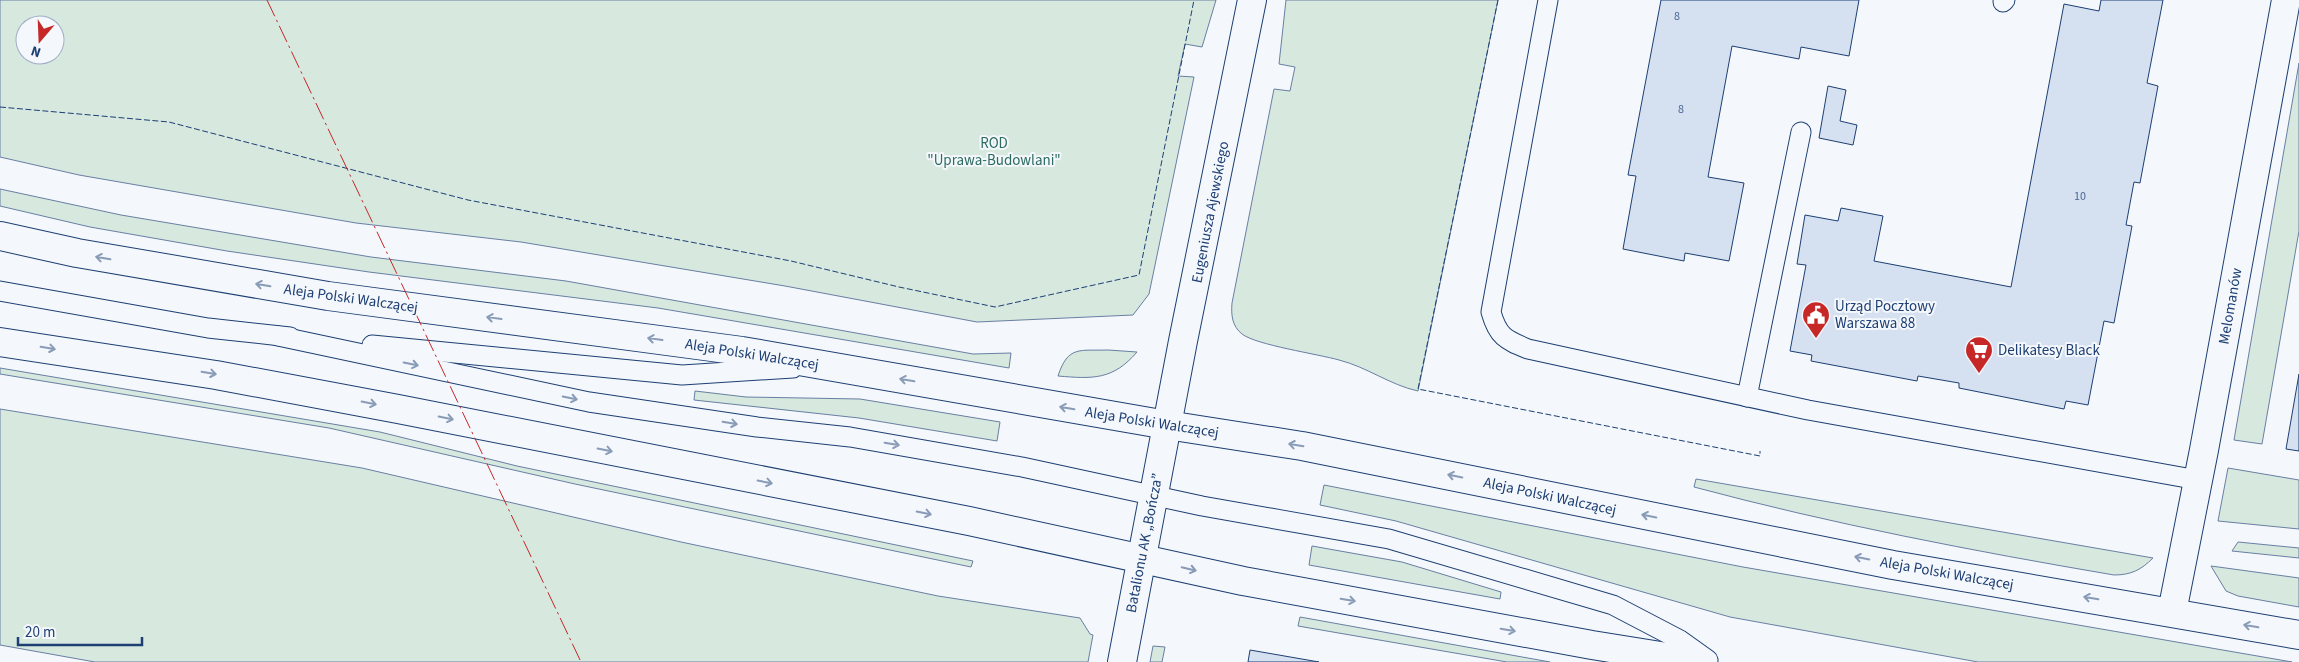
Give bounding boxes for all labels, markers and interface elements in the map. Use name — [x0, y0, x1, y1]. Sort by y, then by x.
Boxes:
house number: 8 — [1674, 8, 1680, 25]
north arrow — [15, 15, 65, 65]
text: N — [28, 40, 44, 62]
house number: 8 — [1678, 101, 1684, 118]
park label: ROD "Uprawa-Budowlani" — [927, 133, 1061, 171]
street label: Eugeniusza Ajewskiego — [1186, 139, 1235, 285]
house number: 10 — [2074, 188, 2086, 205]
one-way arrow — [96, 252, 112, 262]
street label: Melomanów — [2213, 266, 2248, 346]
street label: Aleja Polski Walczącej — [283, 279, 419, 318]
one-way arrow — [256, 280, 272, 290]
place label: Urząd Pocztowy Warszawa 88 — [1835, 296, 1935, 334]
public building icon: Urząd Pocztowy Warszawa 88 — [1801, 300, 1831, 339]
one-way arrow — [486, 313, 502, 323]
one-way arrow — [647, 334, 663, 344]
street label: Aleja Polski Walczącej — [684, 334, 820, 375]
supermarket icon: Delikatesy Black — [1964, 335, 1994, 374]
place label: Delikatesy Black — [1998, 340, 2100, 361]
one-way arrow — [40, 343, 56, 353]
one-way arrow — [403, 360, 419, 369]
one-way arrow — [200, 369, 216, 379]
one-way arrow — [899, 374, 915, 384]
one-way arrow — [562, 394, 578, 403]
one-way arrow — [360, 399, 376, 409]
one-way arrow — [1059, 402, 1075, 412]
street label: Aleja Polski Walczącej — [1084, 402, 1220, 443]
one-way arrow — [437, 414, 453, 424]
one-way arrow — [722, 419, 738, 429]
one-way arrow — [883, 440, 899, 450]
one-way arrow — [1288, 440, 1304, 450]
one-way arrow — [597, 446, 613, 455]
one-way arrow — [1448, 471, 1464, 481]
street label: Batalionu AK „Bończa” — [1121, 472, 1168, 615]
street label: Aleja Polski Walczącej — [1482, 472, 1618, 521]
one-way arrow — [756, 478, 772, 487]
one-way arrow — [916, 508, 932, 518]
one-way arrow — [1641, 511, 1657, 520]
street label: Aleja Polski Walczącej — [1879, 551, 2015, 596]
one-way arrow — [1854, 553, 1870, 563]
one-way arrow — [1180, 565, 1196, 574]
one-way arrow — [2083, 593, 2099, 603]
one-way arrow — [1340, 596, 1356, 605]
scale bar — [18, 614, 141, 646]
one-way arrow — [2243, 621, 2259, 631]
text: 20 m — [25, 622, 55, 643]
one-way arrow — [1500, 625, 1516, 635]

